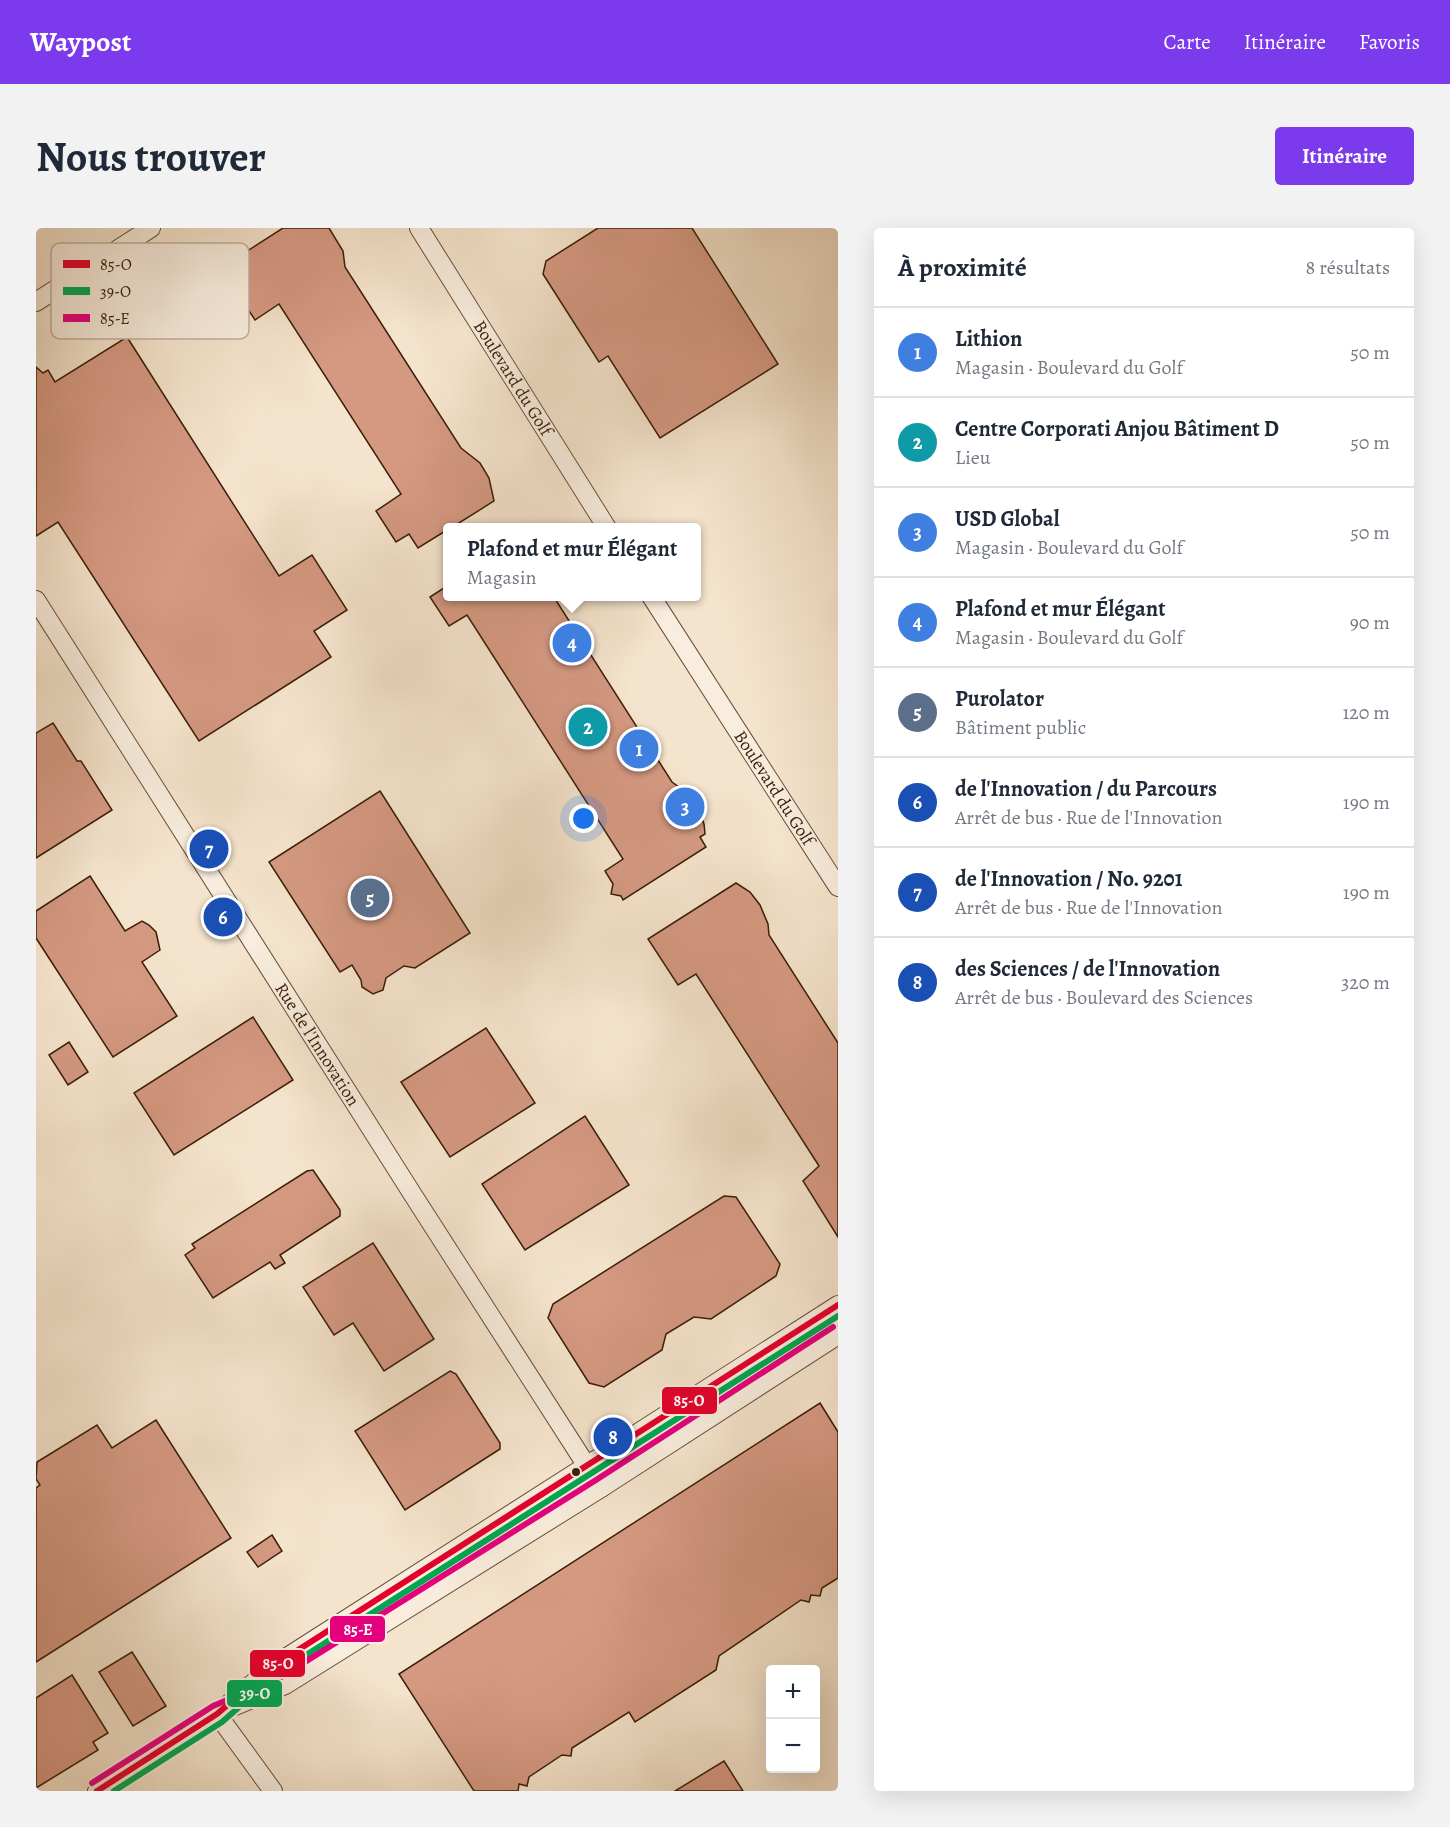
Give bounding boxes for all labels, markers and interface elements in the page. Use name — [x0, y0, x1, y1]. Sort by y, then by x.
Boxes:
text: Waypost — [30, 23, 131, 61]
text: Carte — [1163, 28, 1211, 56]
text: Itinéraire — [1244, 28, 1326, 56]
text: Favoris — [1359, 28, 1420, 56]
button: Itinéraire — [1275, 127, 1414, 185]
text: Nous trouver — [36, 128, 266, 185]
legend — [51, 243, 249, 339]
text: À proximité — [898, 250, 1027, 285]
text: 85-O — [100, 254, 132, 276]
text: 8 résultats — [1306, 254, 1390, 281]
text: 39-O — [100, 281, 131, 303]
text: 85-E — [100, 308, 130, 330]
street label: Boulevard du Golf — [468, 316, 560, 443]
text: Lithion — [955, 324, 1022, 354]
text: 1 — [914, 339, 921, 366]
text: 50 m — [1350, 339, 1390, 366]
text: Magasin · Boulevard du Golf — [955, 354, 1183, 381]
text: Centre Corporati Anjou Bâtiment D — [955, 414, 1279, 444]
text: 2 — [913, 429, 922, 456]
text: 50 m — [1350, 429, 1390, 456]
text: Lieu — [955, 444, 991, 471]
text: USD Global — [955, 504, 1059, 534]
text: 3 — [913, 519, 922, 546]
text: 50 m — [1350, 519, 1390, 546]
popup — [443, 523, 701, 601]
text: Plafond et mur Élégant — [467, 534, 677, 564]
text: Magasin · Boulevard du Golf — [955, 534, 1183, 561]
text: Magasin — [467, 564, 537, 591]
text: Plafond et mur Élégant — [955, 594, 1166, 624]
text: 4 — [913, 609, 922, 636]
text: 90 m — [1350, 609, 1390, 636]
pin: 4 — [552, 620, 592, 666]
text: Magasin · Boulevard du Golf — [955, 624, 1183, 651]
text: Purolator — [955, 684, 1044, 714]
text: 5 — [913, 699, 922, 726]
text: 120 m — [1342, 699, 1390, 726]
pin: 2 — [568, 704, 608, 750]
text: Bâtiment public — [955, 714, 1086, 741]
pin: 1 — [620, 726, 658, 772]
street label: Boulevard du Golf — [729, 726, 822, 852]
text: de l'Innovation / du Parcours — [955, 774, 1217, 804]
pin: 3 — [666, 784, 704, 830]
text: 6 — [913, 789, 922, 816]
text: 190 m — [1343, 789, 1390, 816]
your location — [569, 804, 598, 833]
text: Arrêt de bus · Rue de l'Innovation — [955, 804, 1223, 831]
pin: 7 — [190, 826, 228, 872]
text: de l'Innovation / No. 9201 — [955, 864, 1183, 894]
pin: 5 — [350, 876, 390, 920]
text: 7 — [913, 879, 922, 906]
text: 190 m — [1343, 879, 1390, 906]
pin: 6 — [204, 894, 243, 940]
text: Arrêt de bus · Rue de l'Innovation — [955, 894, 1223, 921]
text: des Sciences / de l'Innovation — [955, 954, 1220, 984]
text: 8 — [913, 969, 922, 996]
text: 320 m — [1341, 969, 1390, 996]
street label: Rue de l'Innovation — [270, 978, 366, 1111]
text: Arrêt de bus · Boulevard des Sciences — [955, 984, 1253, 1011]
line badge: 85-O — [661, 1386, 718, 1415]
text: 85-O — [674, 1390, 705, 1412]
pin: 8 — [594, 1414, 632, 1460]
unlabelled marker — [570, 1466, 582, 1478]
line badge: 85-E — [329, 1615, 386, 1643]
text: 85-E — [343, 1619, 373, 1641]
line badge: 85-O — [249, 1649, 306, 1678]
text: 85-O — [263, 1653, 294, 1675]
map controls — [766, 1665, 820, 1773]
button: + — [766, 1665, 820, 1719]
line badge: 39-O — [226, 1679, 283, 1708]
text: 39-O — [240, 1683, 271, 1705]
button: − — [766, 1719, 820, 1773]

